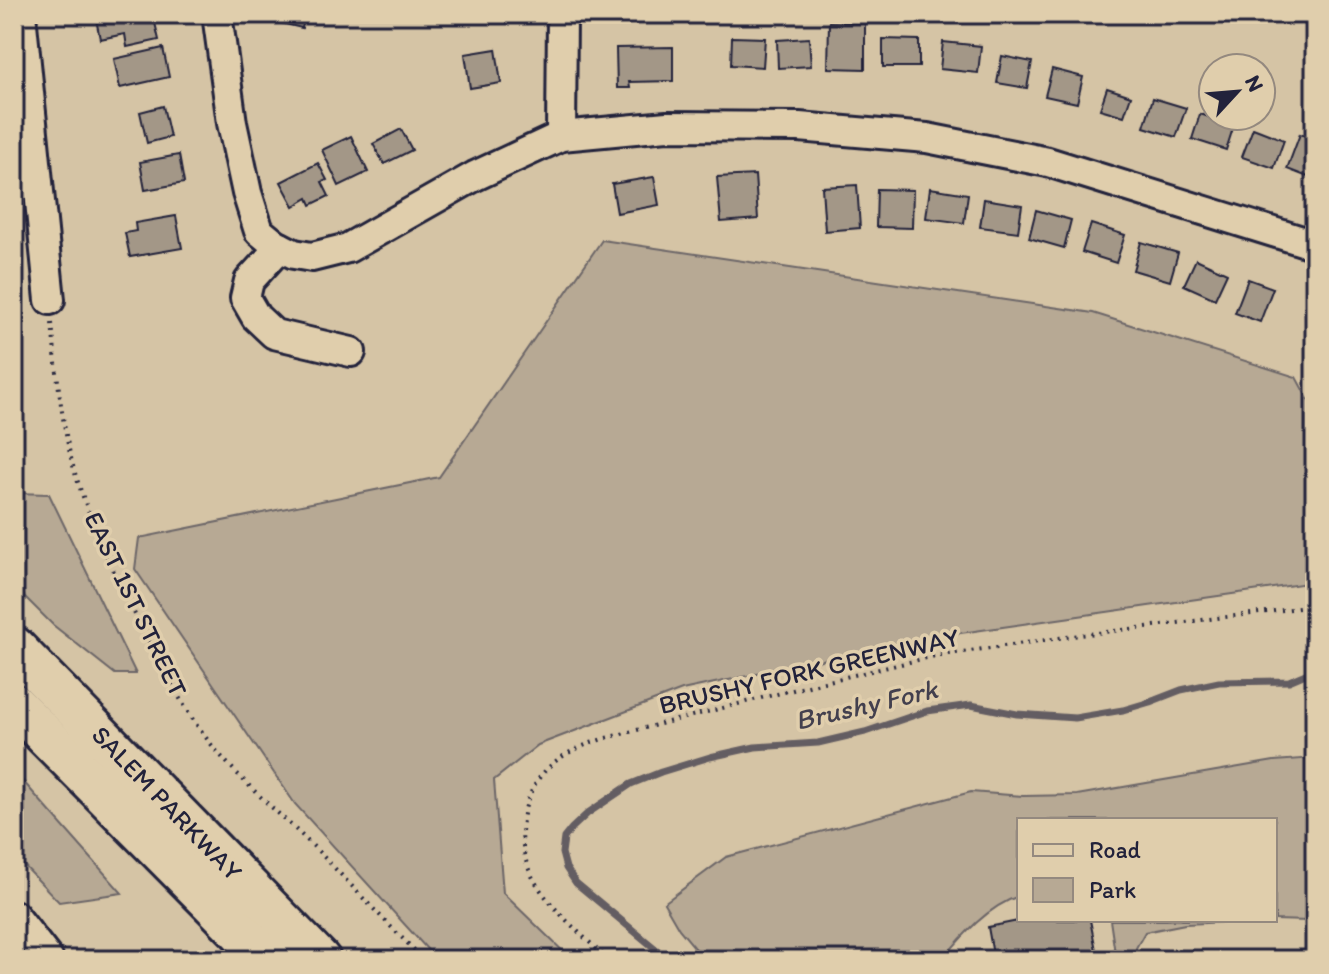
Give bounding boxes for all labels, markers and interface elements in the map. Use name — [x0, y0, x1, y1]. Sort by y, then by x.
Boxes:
north arrow — [1197, 52, 1277, 132]
text: N — [1239, 71, 1270, 96]
street label: EAST 1ST STREET — [77, 506, 195, 702]
street label: BRUSHY FORK GREENWAY — [656, 621, 962, 721]
water label: Brushy Fork — [791, 671, 942, 737]
street label: SALEM PARKWAY — [85, 719, 249, 887]
legend — [1017, 818, 1277, 922]
text: Road — [1089, 835, 1141, 864]
text: Park — [1089, 875, 1136, 904]

